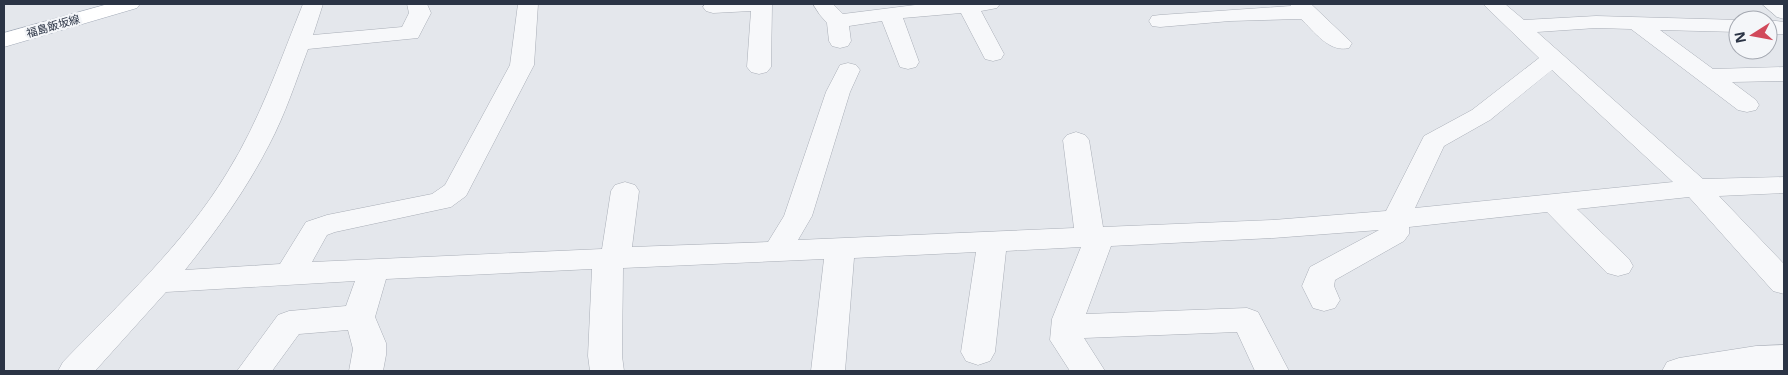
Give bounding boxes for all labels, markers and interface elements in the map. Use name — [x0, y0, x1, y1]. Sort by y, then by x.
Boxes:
north arrow — [1728, 10, 1778, 60]
street label: 福島飯坂線 — [24, 11, 81, 40]
text: N — [1729, 30, 1750, 45]

